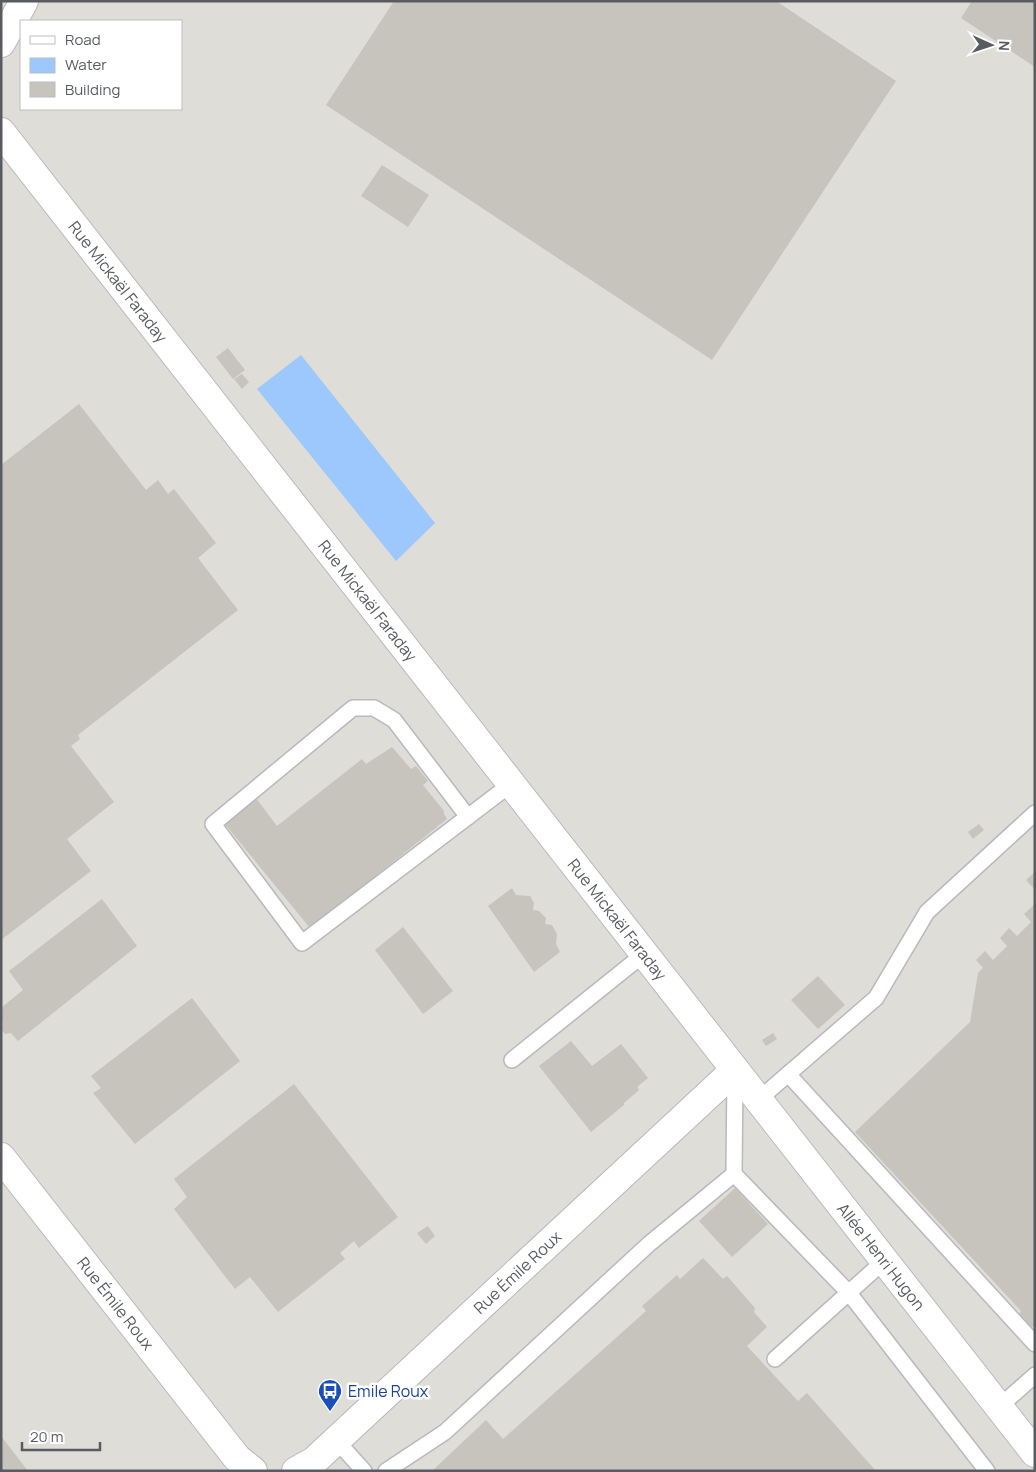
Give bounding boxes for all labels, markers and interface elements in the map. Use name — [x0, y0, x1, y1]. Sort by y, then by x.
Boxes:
legend — [20, 20, 182, 110]
north arrow — [966, 20, 1016, 70]
text: Road — [65, 29, 101, 50]
text: N — [995, 40, 1014, 51]
text: Water — [65, 54, 107, 75]
text: Building — [65, 79, 120, 100]
street label: Rue Mickaël Faraday — [64, 216, 173, 347]
street label: Rue Mickaël Faraday — [313, 535, 423, 666]
street label: Rue Mickaël Faraday — [563, 854, 672, 985]
street label: Allée Henri Hugon — [832, 1198, 930, 1315]
street label: Rue Émile Roux — [469, 1226, 566, 1319]
street label: Rue Émile Roux — [72, 1252, 159, 1355]
bus stop icon: Emile Roux — [317, 1378, 343, 1412]
place label: Emile Roux — [348, 1380, 429, 1402]
scale bar — [22, 1420, 100, 1452]
text: 20 m — [30, 1426, 63, 1447]

